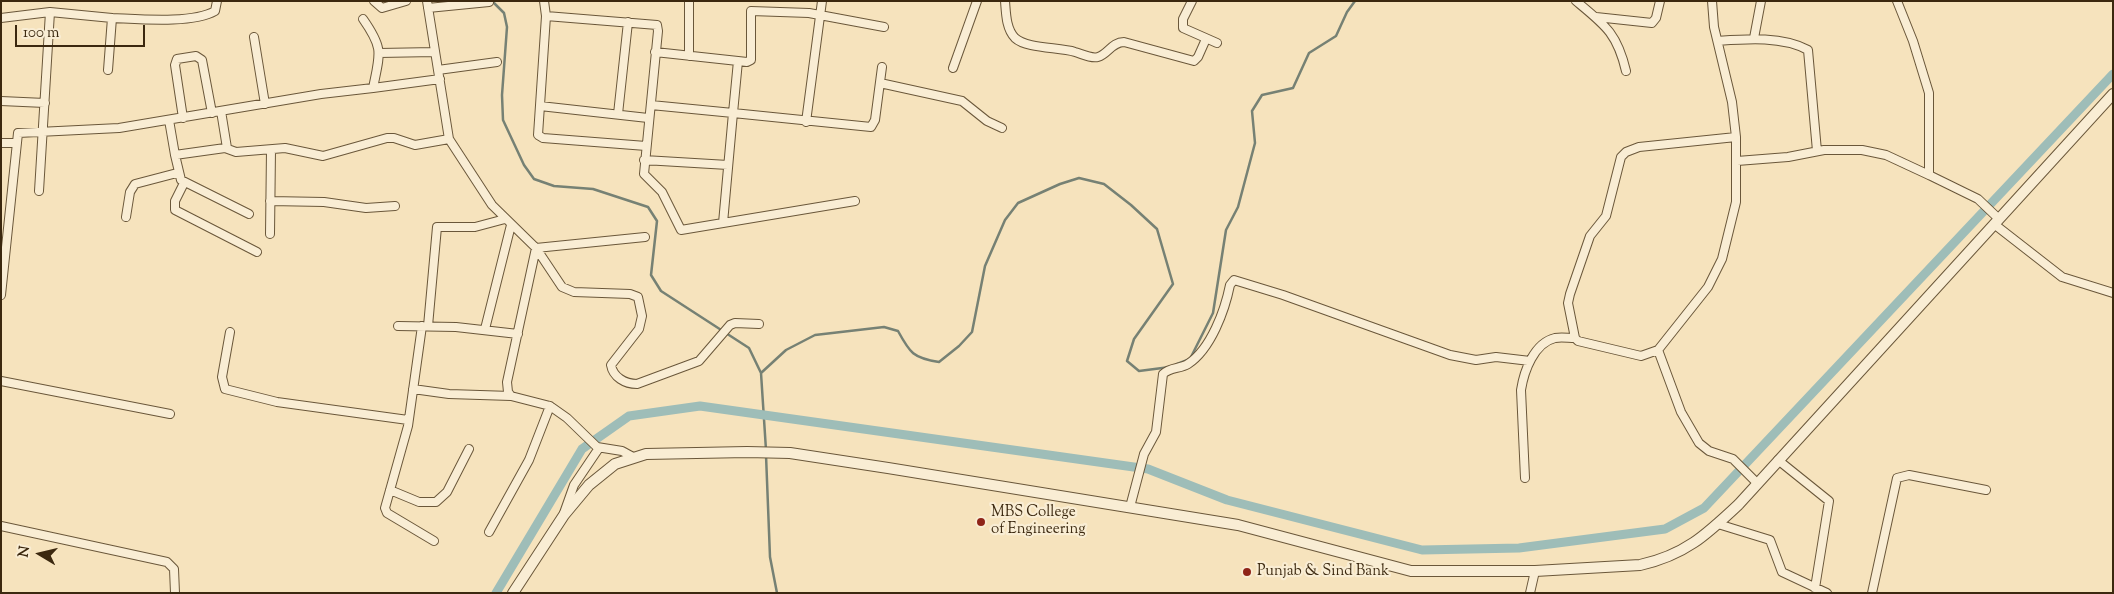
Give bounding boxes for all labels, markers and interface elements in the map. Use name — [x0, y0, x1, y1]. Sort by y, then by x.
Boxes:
scale bar — [18, 15, 148, 47]
text: 100 m — [23, 23, 59, 44]
place label: MBS College of Engineering — [991, 504, 1086, 539]
marker: MBS College of Engineering — [975, 516, 987, 528]
north arrow — [15, 529, 65, 579]
text: N — [14, 545, 36, 559]
place label: Punjab & Sind Bank — [1257, 563, 1389, 581]
marker: Punjab & Sind Bank — [1241, 566, 1253, 578]

